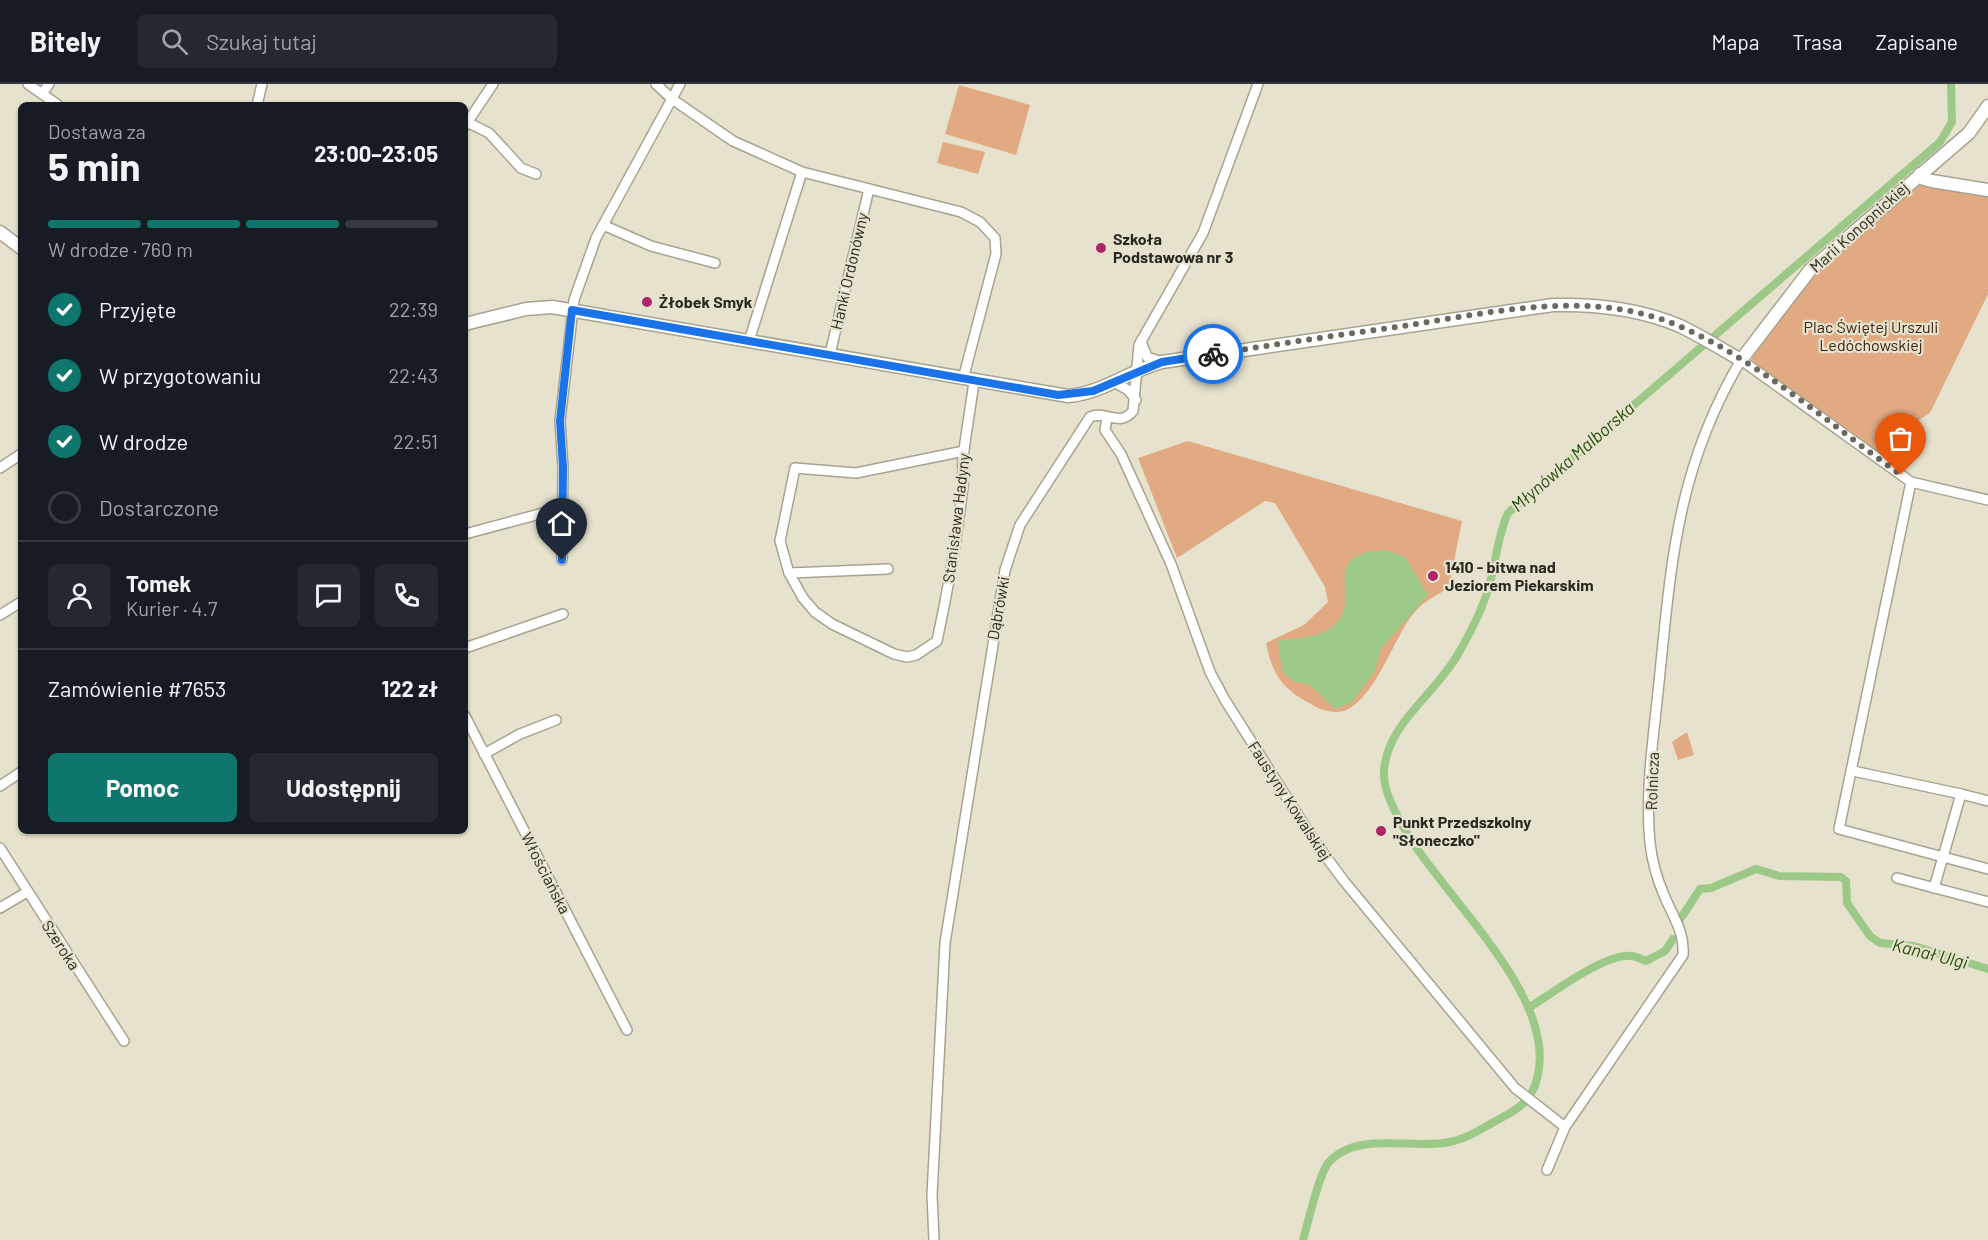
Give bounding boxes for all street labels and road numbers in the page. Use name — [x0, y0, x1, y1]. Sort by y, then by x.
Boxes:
street label: Marii Konopnickiej — [1805, 177, 1912, 276]
street label: Hanki Ordonówny — [826, 210, 871, 331]
street label: Stanisława Hadyny — [938, 451, 973, 584]
street label: Dąbrówki — [983, 575, 1012, 641]
street label: Faustyny Kowalskiej — [1245, 737, 1336, 864]
street label: Rolnicza — [1641, 751, 1662, 811]
street label: Włościańska — [518, 829, 575, 917]
street label: Szeroka — [38, 916, 85, 973]

